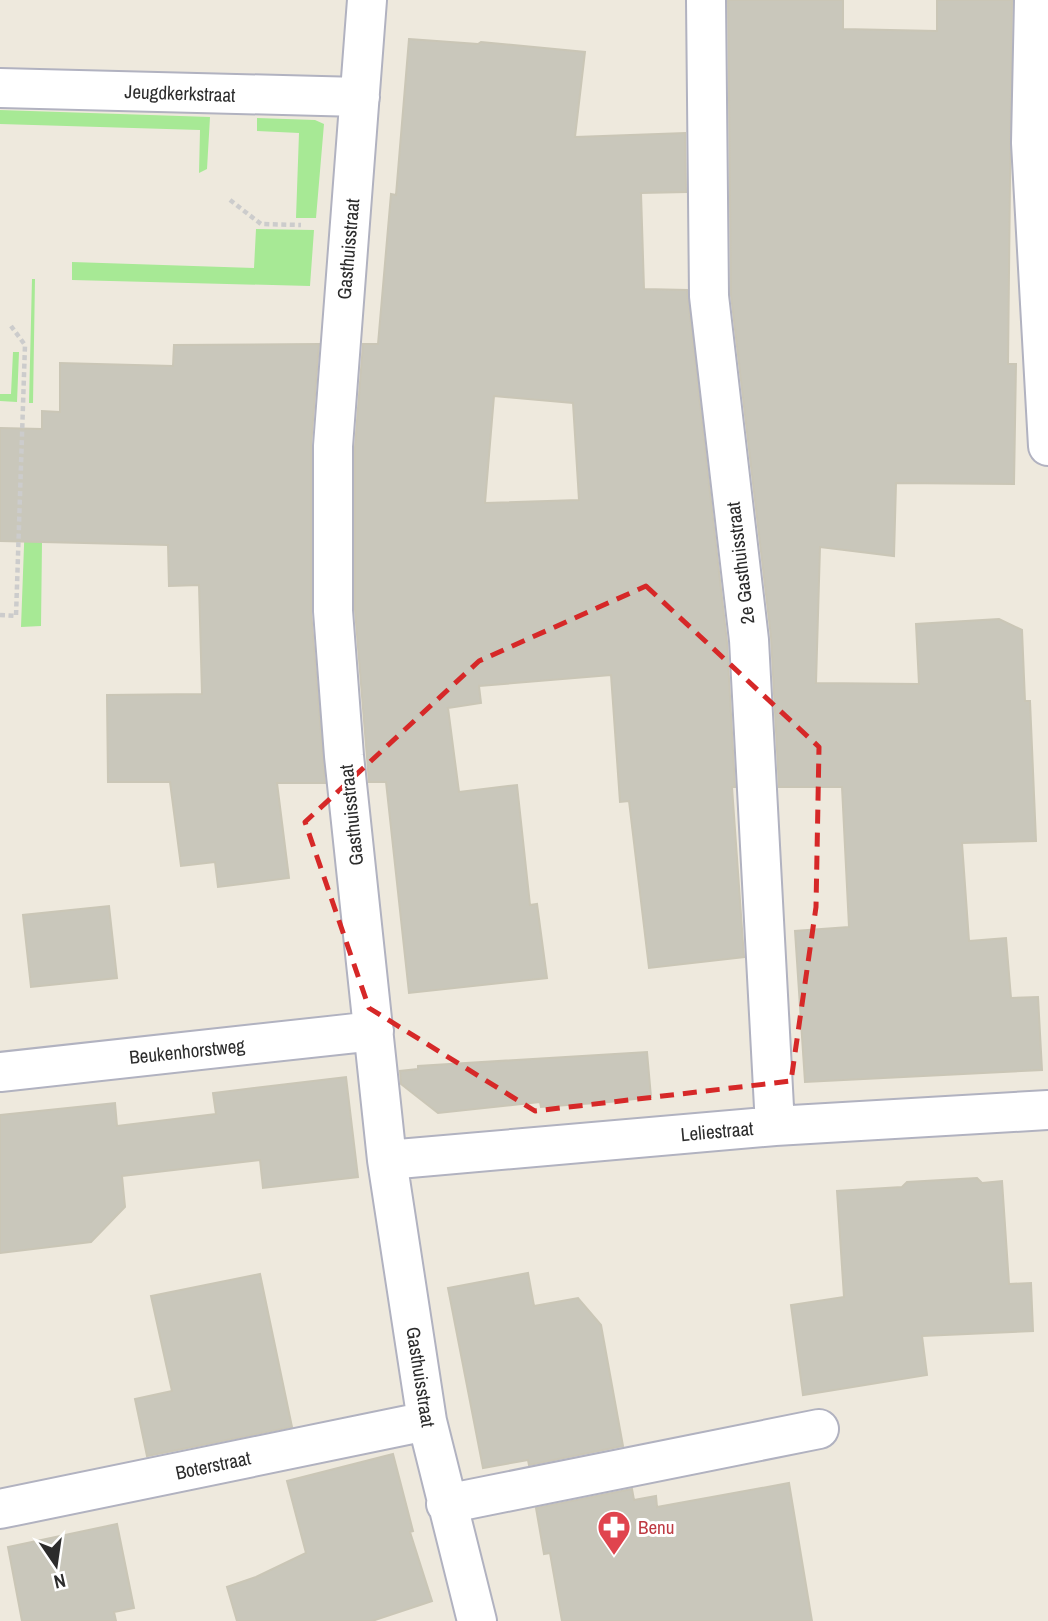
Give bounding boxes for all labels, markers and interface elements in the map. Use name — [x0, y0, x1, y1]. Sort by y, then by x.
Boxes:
street label: Jeugdkerkstraat — [124, 78, 237, 108]
street label: Gasthuisstraat — [331, 197, 365, 301]
street label: 2e Gasthuisstraat — [720, 500, 760, 626]
street label: Gasthuisstraat — [333, 763, 369, 867]
street label: Beukenhorstweg — [128, 1032, 246, 1070]
street label: Leliestraat — [680, 1115, 755, 1147]
street label: Gasthuisstraat — [400, 1325, 442, 1430]
street label: Boterstraat — [173, 1444, 254, 1486]
pharmacy icon: Benu — [595, 1508, 633, 1557]
place label: Benu — [638, 1514, 674, 1540]
north arrow — [21, 1530, 91, 1600]
text: N — [51, 1568, 68, 1595]

